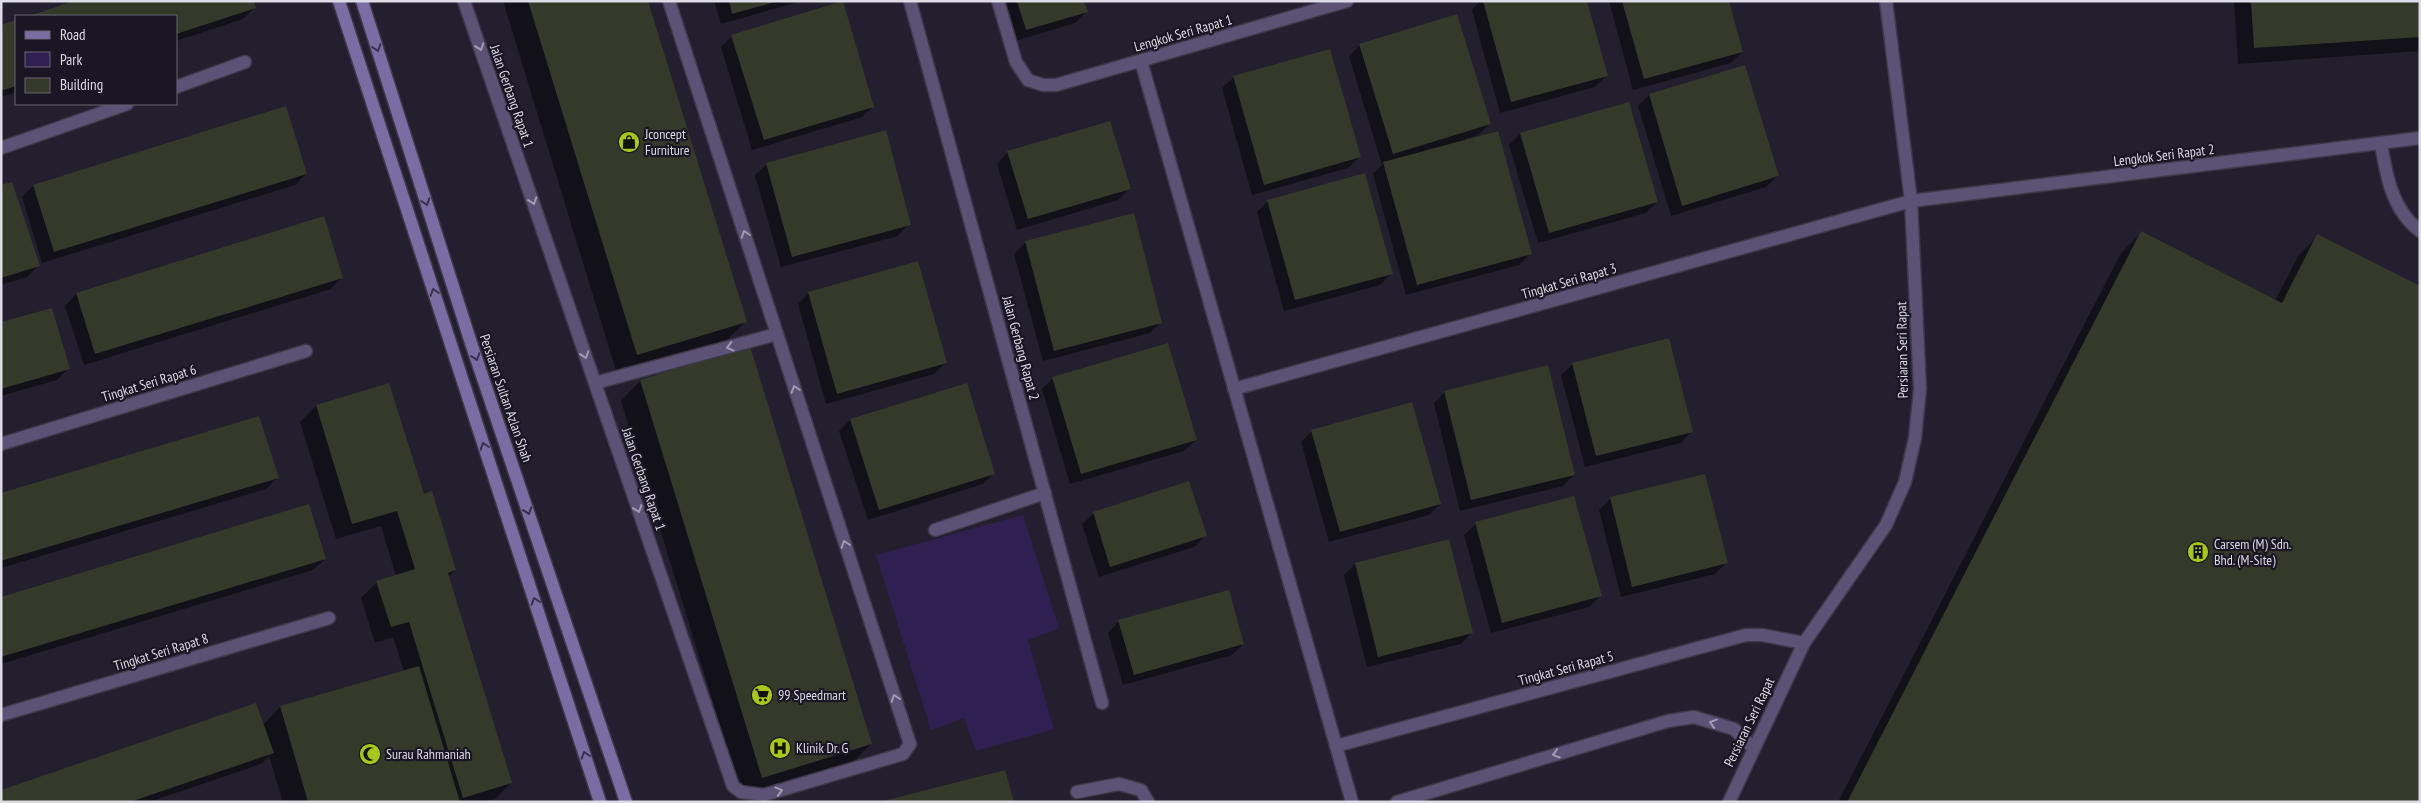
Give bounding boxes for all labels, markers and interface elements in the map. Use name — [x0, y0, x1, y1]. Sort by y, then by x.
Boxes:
street label: Lengkok Seri Rapat 1 — [1132, 10, 1234, 56]
legend — [15, 15, 178, 105]
text: Road — [60, 25, 86, 44]
street label: Jalan Gerbang Rapat 1 — [486, 41, 538, 150]
one-way arrow — [371, 43, 381, 51]
one-way arrow — [474, 43, 484, 51]
text: Park — [60, 50, 82, 69]
text: Building — [60, 75, 103, 94]
place label: Jconcept Furniture — [644, 125, 690, 159]
shop icon: Jconcept Furniture — [617, 130, 641, 154]
street label: Lengkok Seri Rapat 2 — [2113, 140, 2215, 170]
one-way arrow — [527, 196, 537, 205]
one-way arrow — [421, 198, 431, 206]
one-way arrow — [740, 231, 750, 239]
street label: Tingkat Seri Rapat 3 — [1519, 259, 1619, 303]
one-way arrow — [430, 288, 440, 297]
street label: Jalan Gerbang Rapat 2 — [998, 293, 1044, 402]
street label: Persiaran Seri Rapat — [1892, 301, 1912, 399]
street label: Persiaran Sultan Azlan Shah — [476, 332, 536, 464]
one-way arrow — [726, 341, 734, 351]
one-way arrow — [579, 350, 589, 359]
one-way arrow — [470, 352, 480, 361]
street label: Tingkat Seri Rapat 6 — [99, 360, 199, 406]
one-way arrow — [790, 385, 800, 394]
street label: Jalan Gerbang Rapat 1 — [618, 424, 670, 533]
one-way arrow — [480, 443, 490, 451]
one-way arrow — [632, 504, 642, 512]
one-way arrow — [522, 506, 532, 515]
place label: Carsem (M) Sdn. Bhd. (M-Site) — [2214, 535, 2291, 569]
one-way arrow — [841, 540, 851, 548]
building icon: Carsem (M) Sdn. Bhd. (M-Site) — [2186, 540, 2210, 564]
one-way arrow — [530, 597, 540, 606]
street label: Tingkat Seri Rapat 8 — [111, 629, 211, 675]
street label: Tingkat Seri Rapat 5 — [1516, 647, 1616, 689]
street label: Persiaran Seri Rapat — [1720, 674, 1778, 770]
supermarket icon: 99 Speedmart — [750, 683, 774, 707]
place label: 99 Speedmart — [778, 686, 846, 704]
one-way arrow — [891, 694, 901, 703]
one-way arrow — [1709, 719, 1718, 729]
hospital icon: Klinik Dr. G — [768, 736, 792, 760]
place label: Klinik Dr. G — [796, 739, 848, 757]
mosque icon: Surau Rahmaniah — [358, 742, 382, 766]
place label: Surau Rahmaniah — [386, 745, 471, 763]
one-way arrow — [1553, 749, 1561, 759]
one-way arrow — [581, 752, 591, 760]
one-way arrow — [774, 786, 782, 796]

